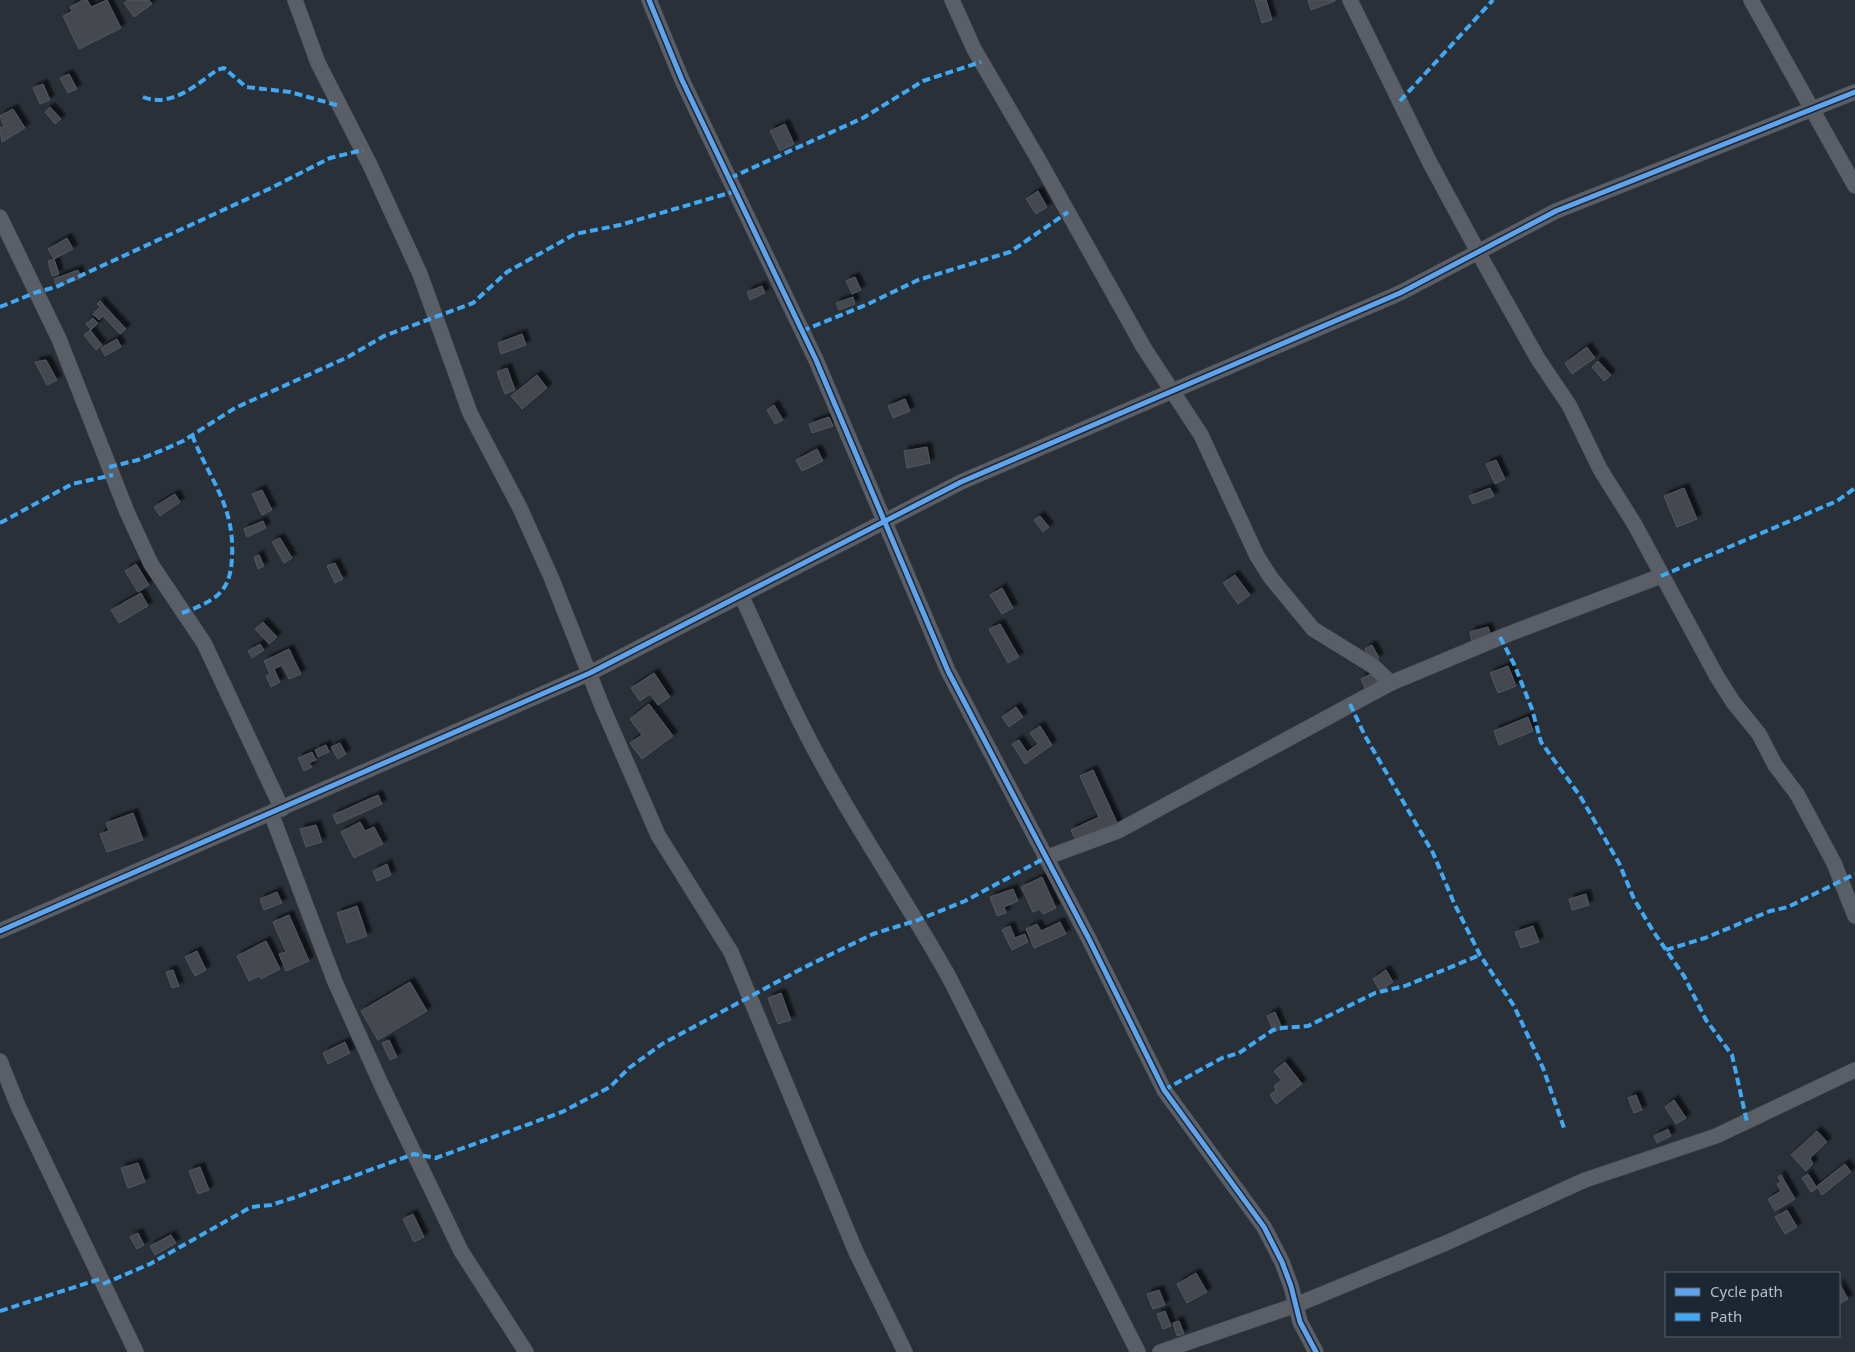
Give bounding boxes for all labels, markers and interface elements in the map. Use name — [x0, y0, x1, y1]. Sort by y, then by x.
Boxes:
legend — [1665, 1272, 1840, 1337]
text: Cycle path — [1710, 1281, 1783, 1301]
text: Path — [1710, 1306, 1742, 1326]

